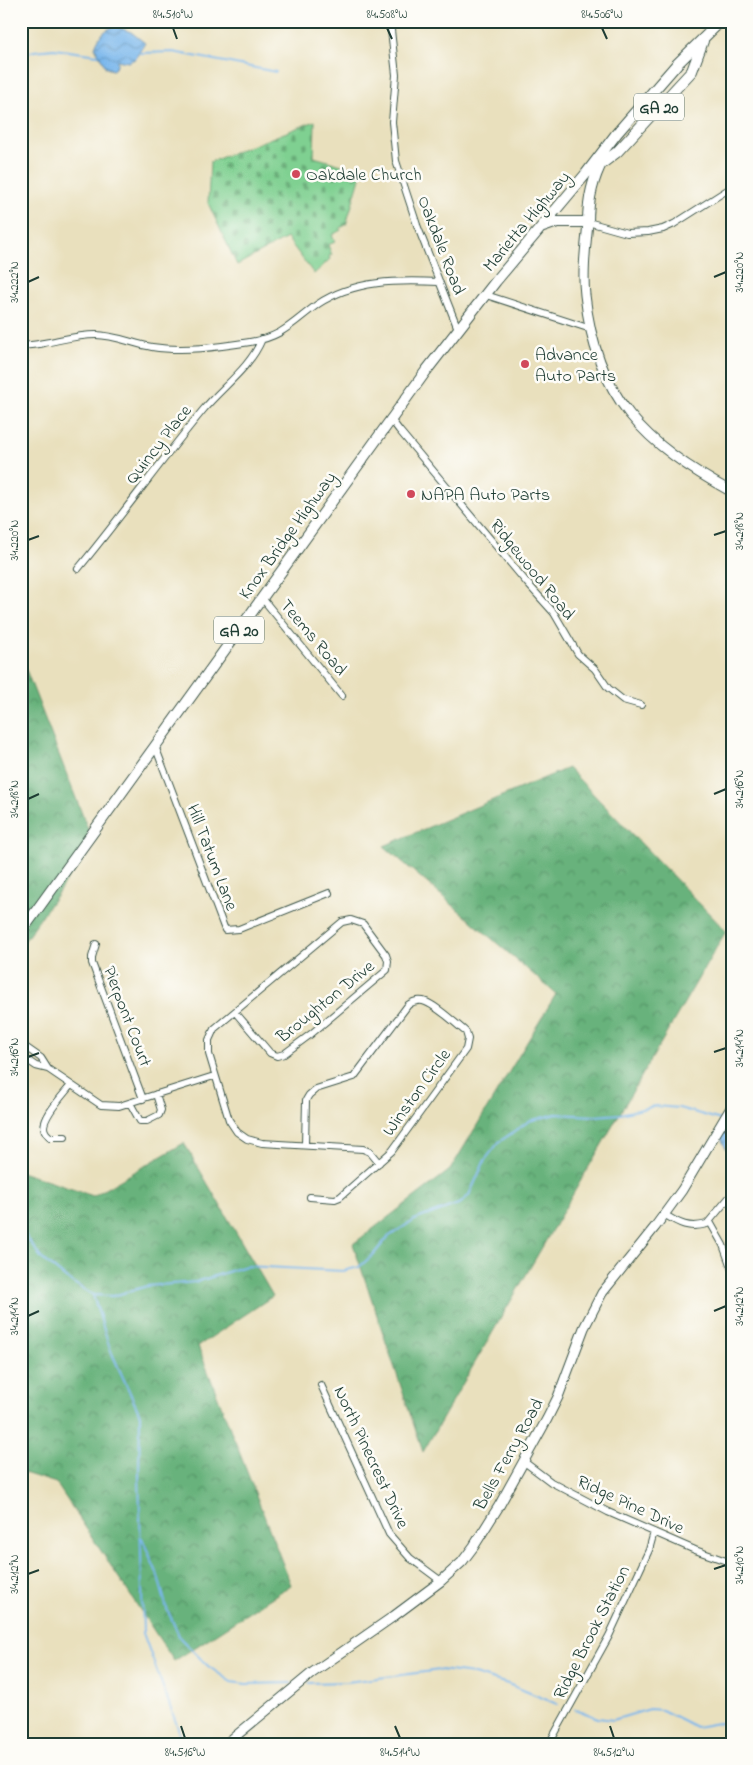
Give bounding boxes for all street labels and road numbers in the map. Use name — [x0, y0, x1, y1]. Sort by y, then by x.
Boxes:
road number: GA 20 — [634, 94, 684, 120]
street label: Marietta Highway — [477, 166, 578, 279]
street label: Oakdale Road — [409, 193, 471, 299]
street label: Quincy Place — [120, 399, 200, 490]
street label: Knox Bridge Highway — [233, 467, 345, 606]
street label: Ridgewood Road — [482, 514, 580, 627]
street label: Teems Road — [273, 594, 352, 682]
road number: GA 20 — [214, 616, 264, 644]
street label: Hill Tatum Lane — [179, 801, 244, 916]
street label: Broughton Drive — [271, 954, 382, 1052]
street label: Pierpont Court — [95, 963, 157, 1071]
street label: Winston Circle — [377, 1043, 459, 1142]
street label: North Pinecrest Drive — [326, 1382, 415, 1534]
street label: Bells Ferry Road — [468, 1394, 551, 1517]
street label: Ridge Pine Drive — [572, 1470, 689, 1543]
street label: Ridge Brook Station — [548, 1561, 639, 1705]

